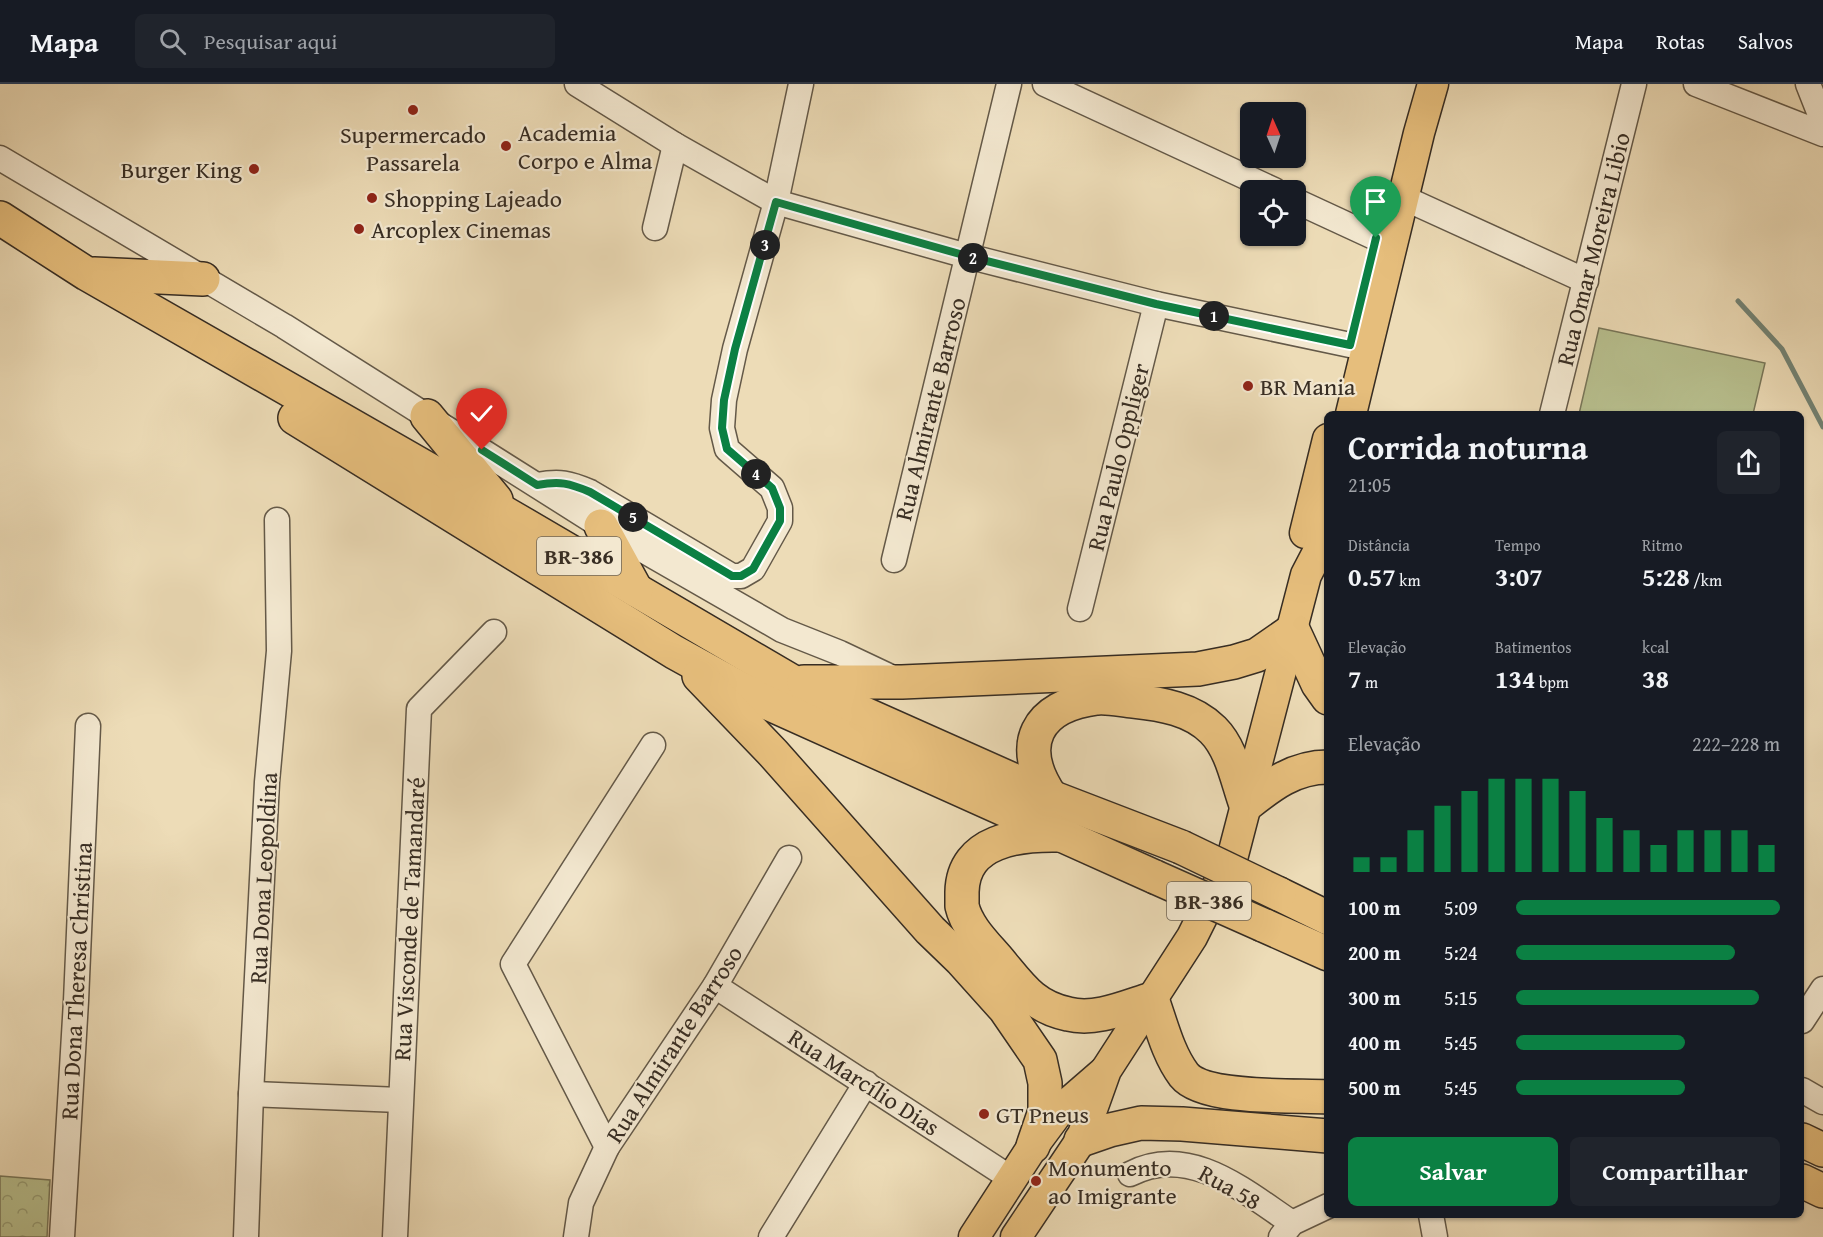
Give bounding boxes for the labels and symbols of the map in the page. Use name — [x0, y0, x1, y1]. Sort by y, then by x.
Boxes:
north arrow — [1240, 102, 1306, 168]
marker: Supermercado Passarela — [406, 103, 420, 117]
place label: Academia Corpo e Alma — [518, 115, 653, 178]
place label: Supermercado Passarela — [340, 117, 486, 180]
street label: Rua Omar Moreira Libio — [1547, 128, 1639, 370]
marker: Academia Corpo e Alma — [499, 139, 513, 153]
place label: Burger King — [121, 152, 242, 187]
marker: Burger King — [247, 162, 261, 176]
pin — [1350, 176, 1401, 238]
place label: Shopping Lajeado — [384, 181, 562, 216]
marker: Shopping Lajeado — [365, 191, 379, 205]
place label: Arcoplex Cinemas — [371, 212, 551, 247]
marker: Arcoplex Cinemas — [352, 222, 366, 236]
pin: 3 — [750, 230, 780, 260]
pin: 2 — [958, 243, 988, 273]
street label: Rua Almirante Barroso — [885, 294, 975, 524]
pin: 1 — [1199, 301, 1229, 331]
street label: Rua Paulo Oppliger — [1078, 360, 1158, 554]
place label: BR Mania — [1260, 369, 1356, 404]
marker: BR Mania — [1241, 379, 1255, 393]
pin — [456, 388, 507, 450]
pin: 4 — [741, 459, 771, 489]
pin: 5 — [618, 502, 648, 532]
road number: BR-386 — [537, 537, 621, 575]
street label: Rua Dona Leopoldina — [240, 771, 286, 985]
street label: Rua Visconde de Tamandaré — [384, 776, 434, 1062]
street label: Rua Dona Theresa Christina — [51, 841, 101, 1121]
road number: BR-386 — [1167, 882, 1251, 920]
street label: Rua Almirante Barroso — [597, 938, 751, 1150]
street label: Rua Marcílio Dias — [781, 1020, 947, 1144]
place label: GT Pneus — [996, 1097, 1089, 1132]
marker: GT Pneus — [977, 1107, 991, 1121]
place label: Monumento ao Imigrante — [1048, 1150, 1177, 1213]
street label: Rua 58 — [1192, 1156, 1268, 1218]
marker: Monumento ao Imigrante — [1029, 1174, 1043, 1188]

